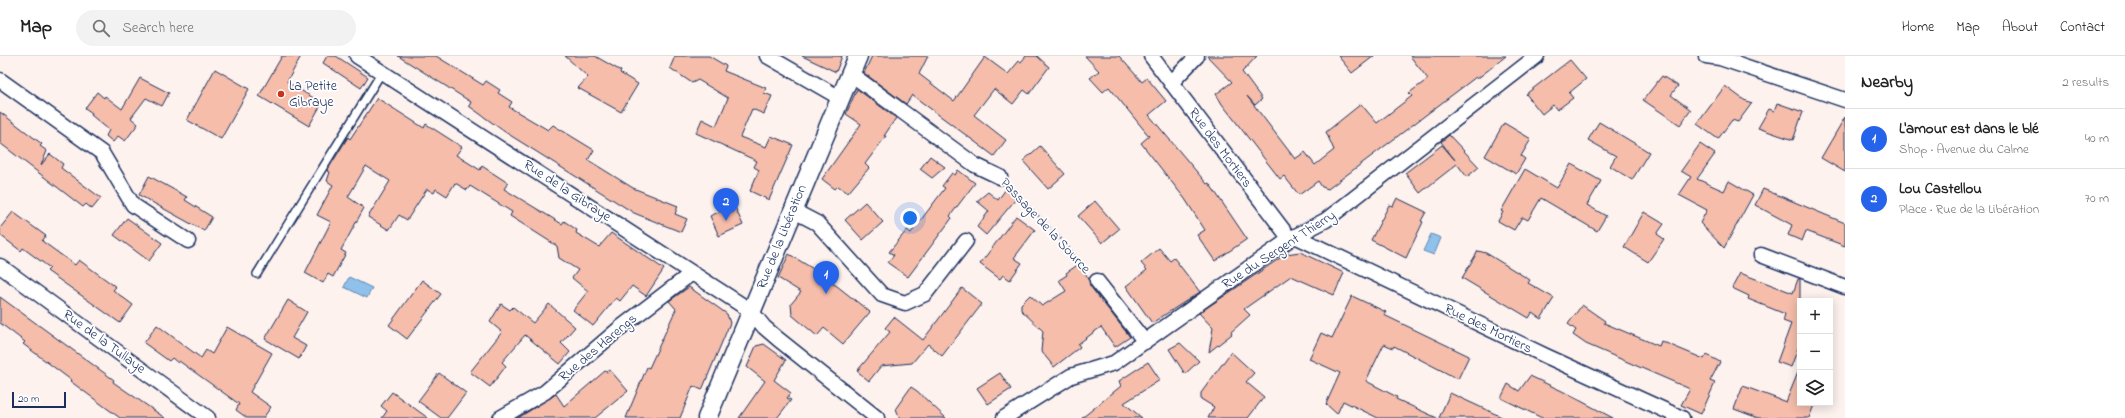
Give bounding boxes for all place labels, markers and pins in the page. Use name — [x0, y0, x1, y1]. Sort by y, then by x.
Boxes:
place label: La Petite Gibraye — [289, 76, 338, 114]
marker: La Petite Gibraye — [276, 89, 286, 99]
pin: 2 — [713, 188, 739, 221]
pin: 1 — [813, 261, 839, 294]

